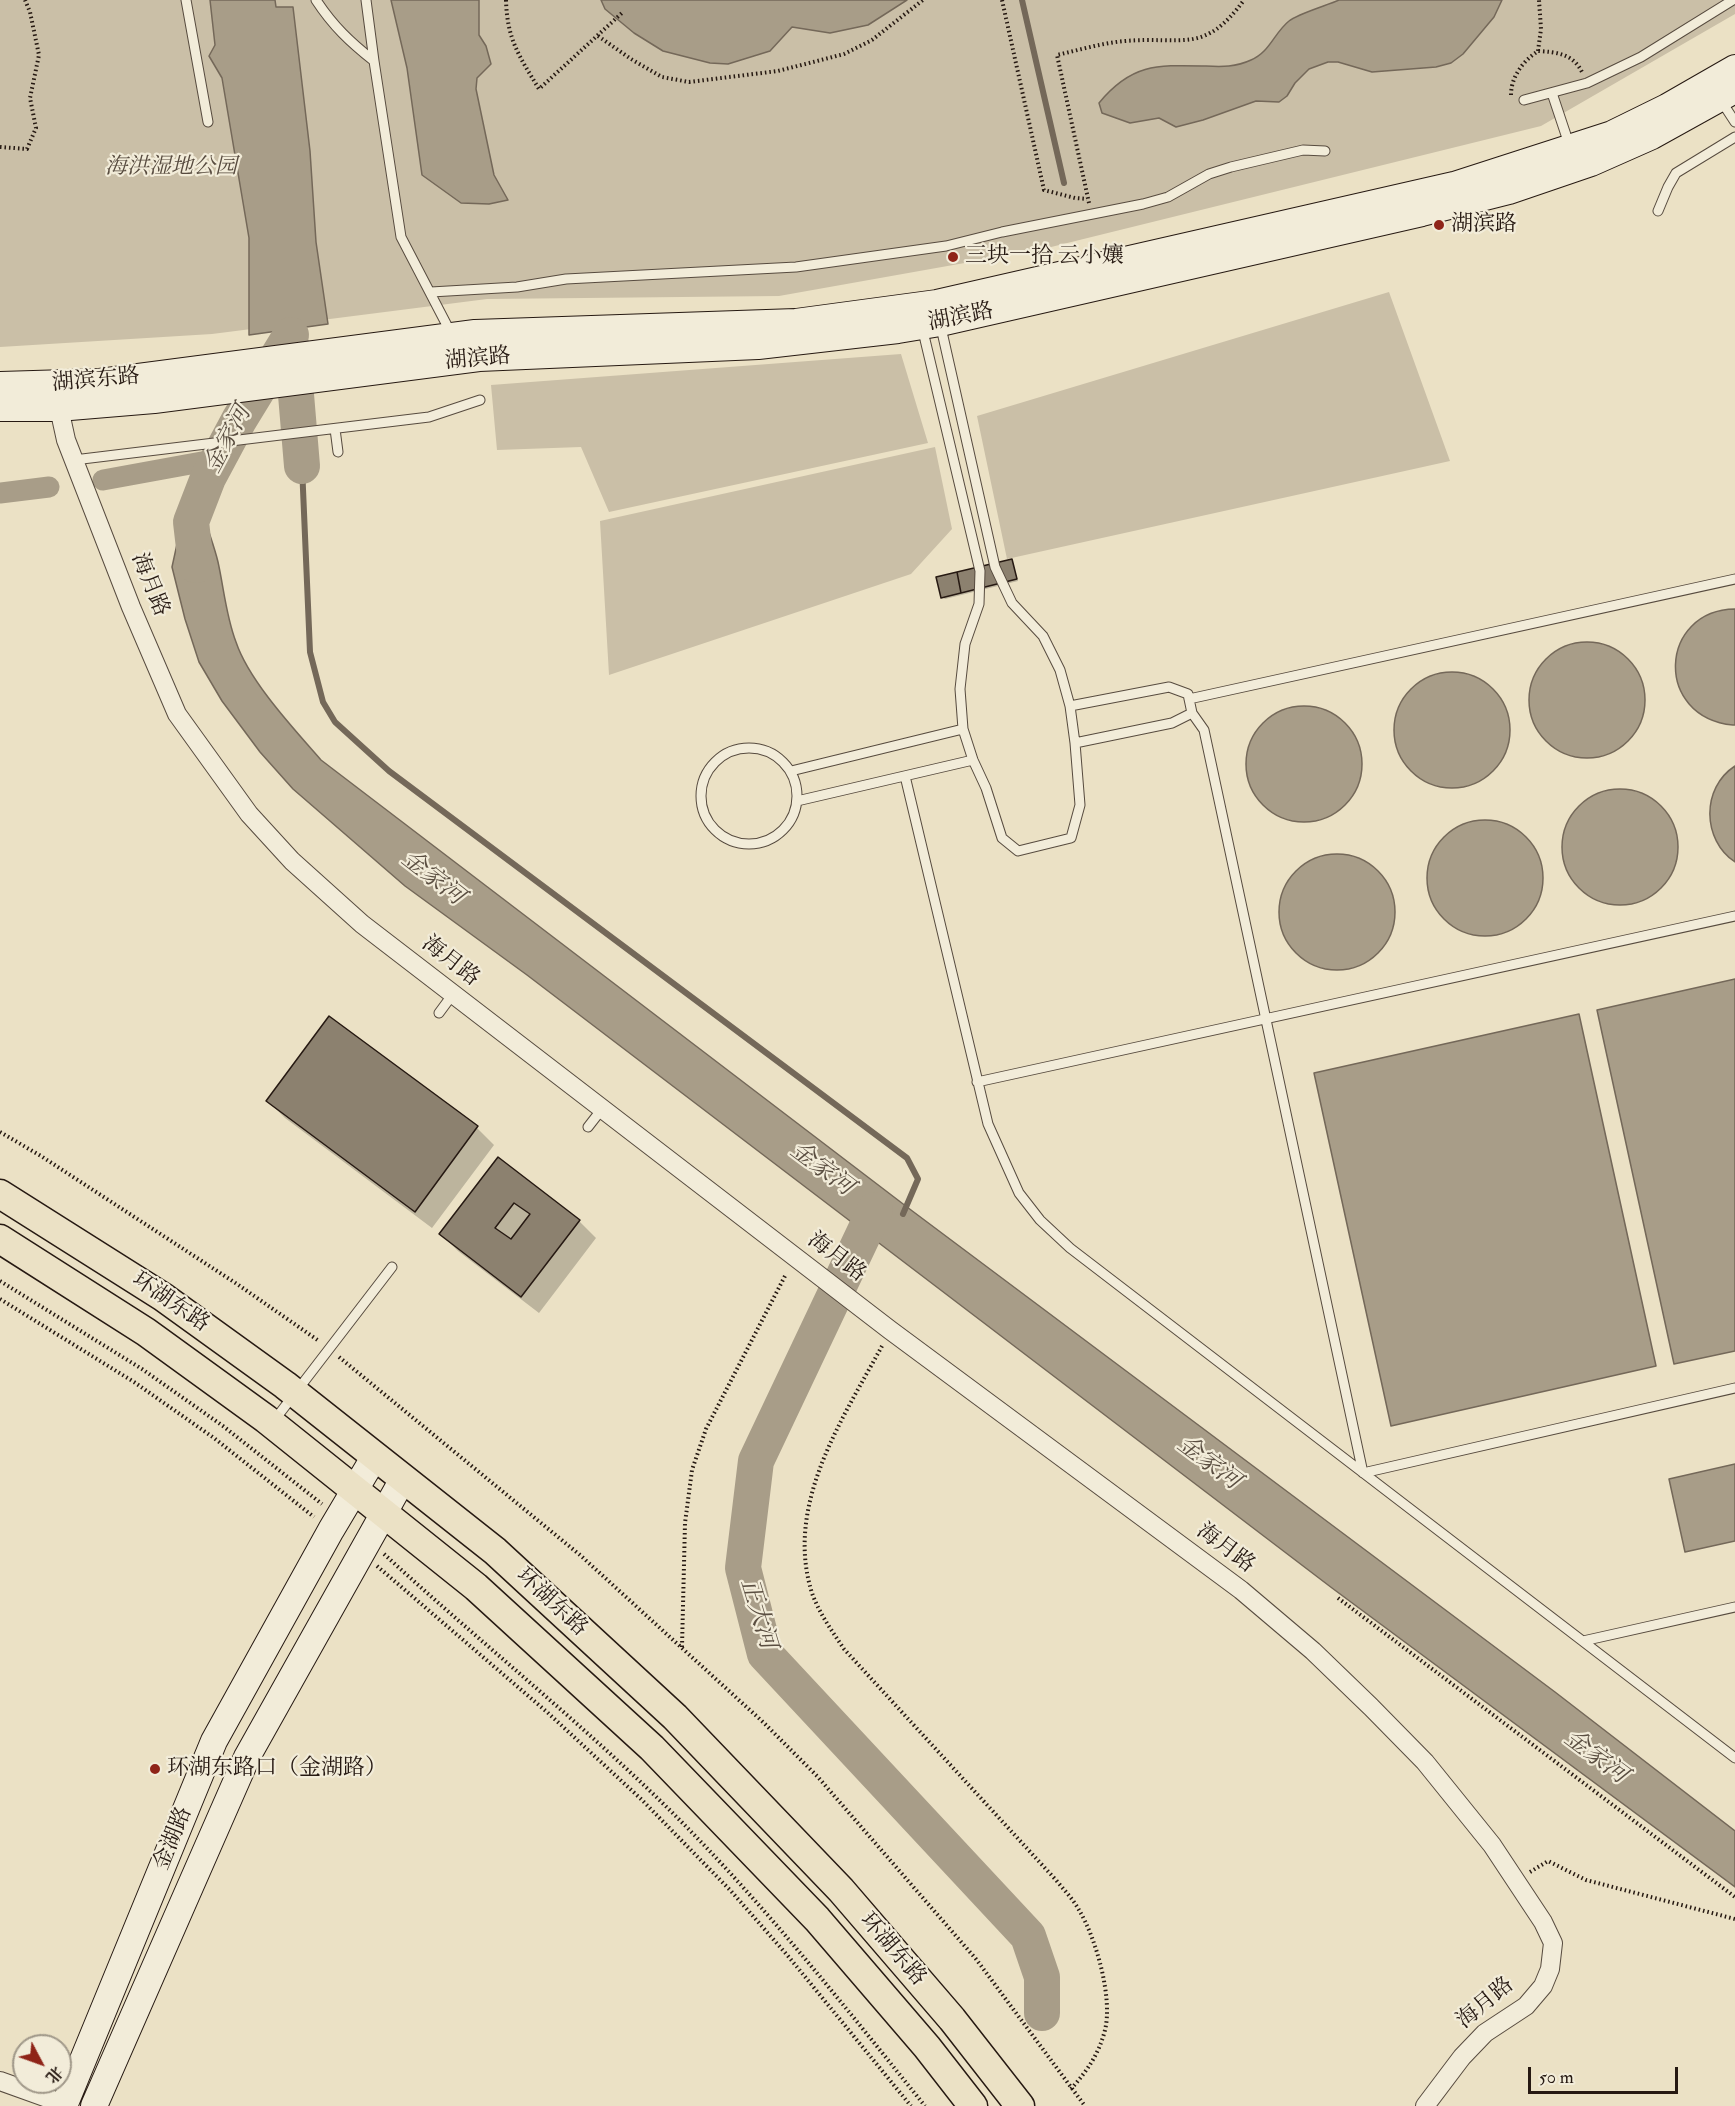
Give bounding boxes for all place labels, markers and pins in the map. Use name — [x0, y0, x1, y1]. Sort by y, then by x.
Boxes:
place label: 湖滨路 — [1451, 212, 1517, 238]
marker: 湖滨路 — [1432, 218, 1446, 232]
place label: 三块一拾 云小孃 — [965, 244, 1124, 270]
marker: 三块一拾 云小孃 — [946, 250, 960, 264]
place label: 环湖东路口（金湖路） — [167, 1756, 387, 1782]
marker: 环湖东路口（金湖路） — [148, 1762, 162, 1776]

